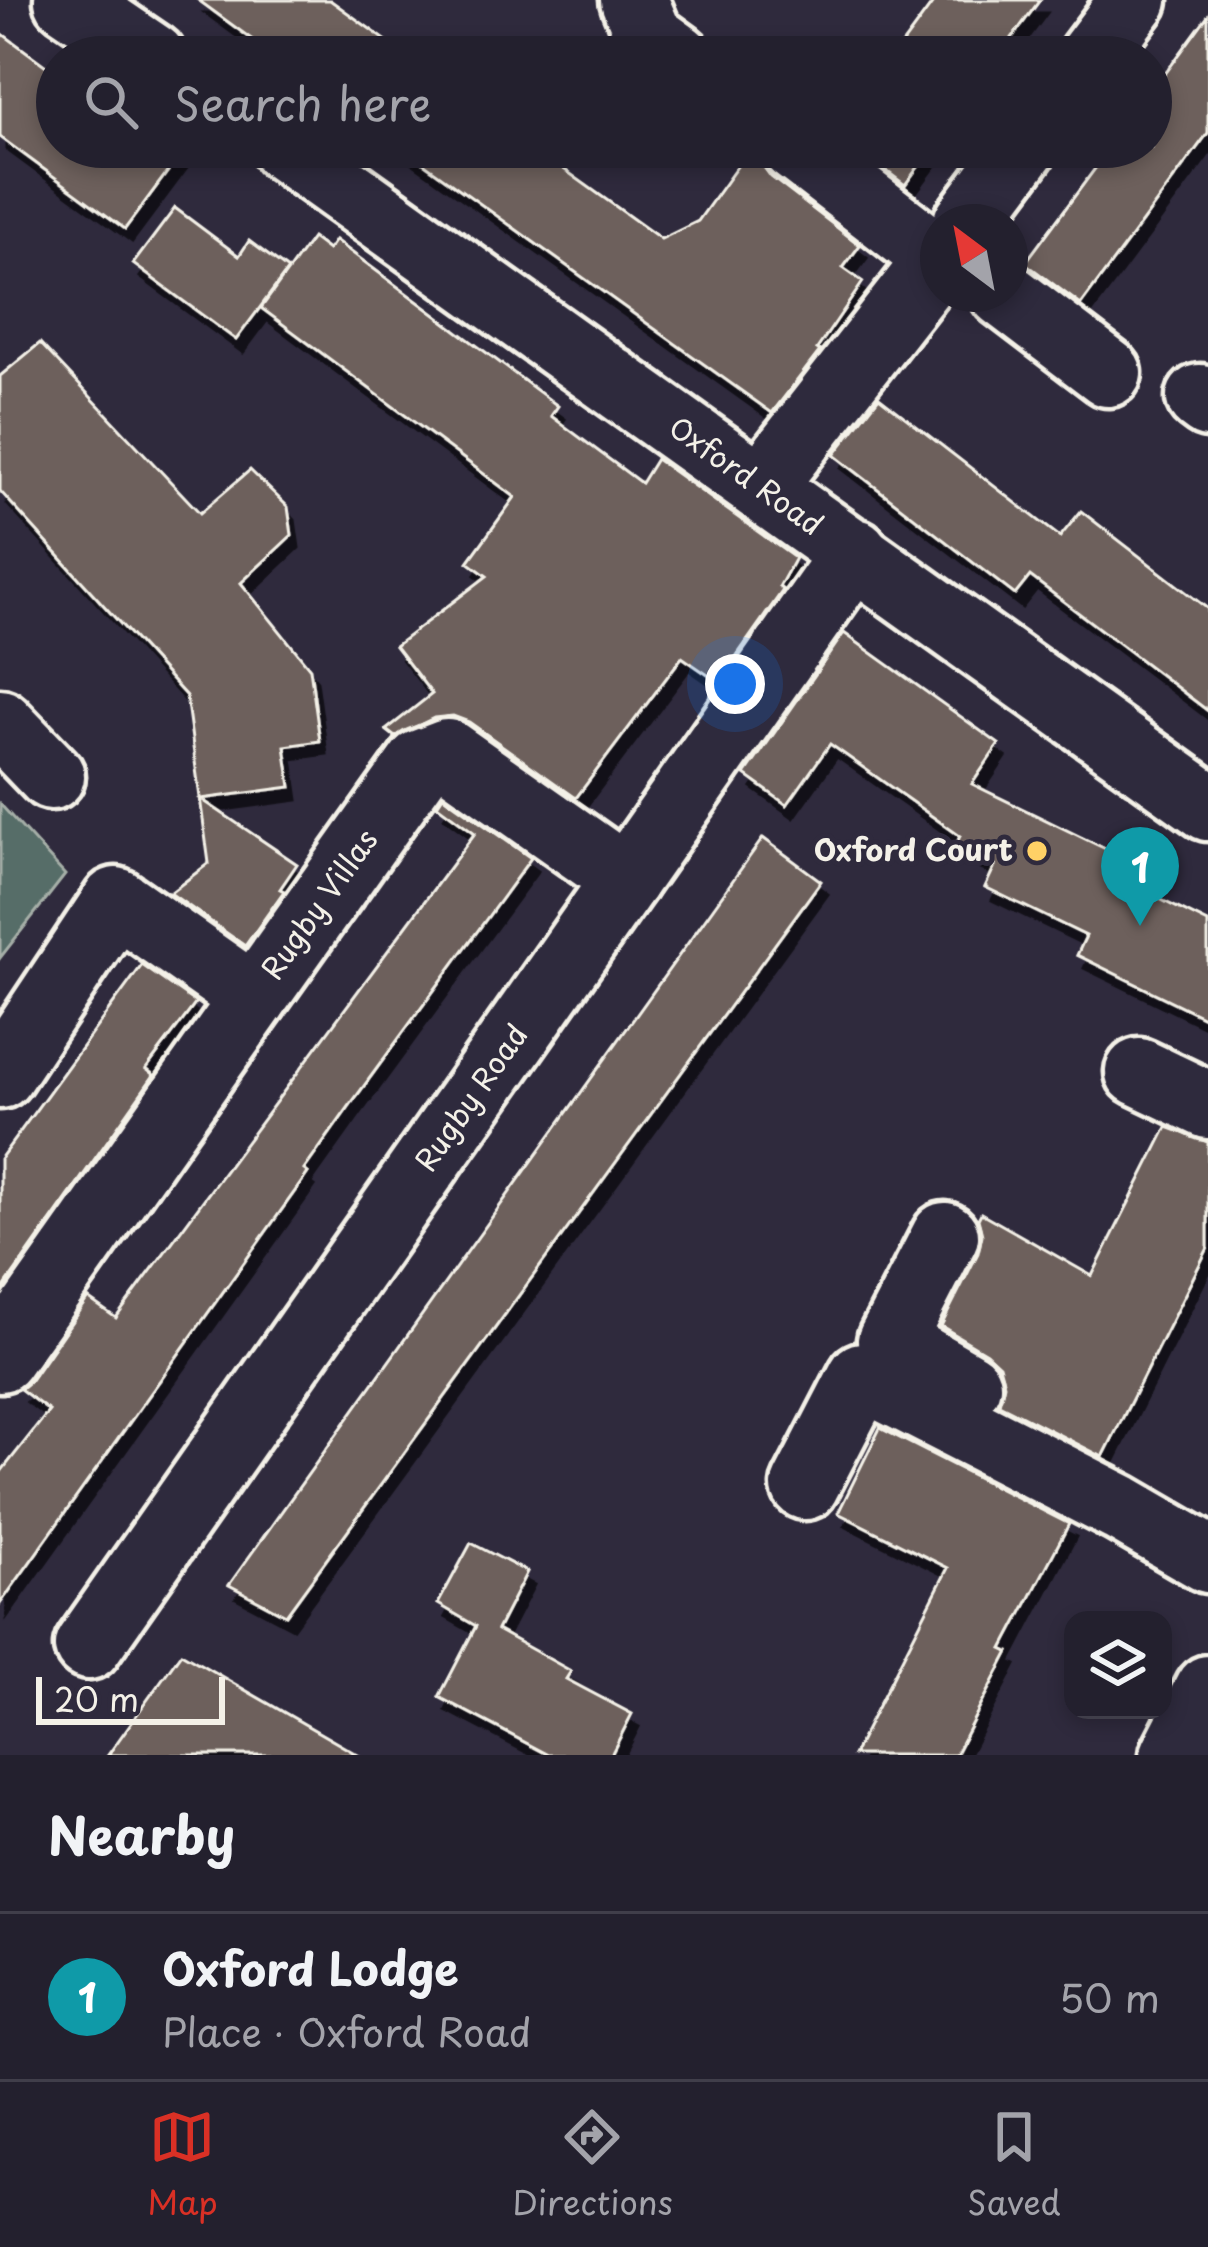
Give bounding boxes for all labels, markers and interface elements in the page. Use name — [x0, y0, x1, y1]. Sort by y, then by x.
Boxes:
search box — [36, 36, 1172, 168]
text: Search here — [174, 68, 431, 136]
icon: search — [78, 69, 144, 135]
north arrow — [920, 204, 1028, 312]
street label: Oxford Road — [660, 404, 833, 545]
your location — [705, 654, 765, 714]
street label: Rugby Villas — [249, 819, 387, 988]
place label: Oxford Court — [814, 826, 1013, 871]
pin: 1 — [1101, 827, 1179, 926]
marker: Oxford Court — [1024, 838, 1050, 864]
street label: Rugby Road — [403, 1014, 537, 1180]
map controls — [1064, 1611, 1172, 1719]
button: layers — [1064, 1611, 1172, 1719]
scale bar — [36, 1671, 225, 1724]
text: 20 m — [54, 1673, 139, 1723]
text: Nearby — [48, 1795, 235, 1872]
text: Oxford Lodge — [162, 1933, 459, 2001]
text: 1 — [78, 1967, 96, 2026]
text: 50 m — [1059, 1967, 1160, 2026]
text: Place · Oxford Road — [162, 2001, 532, 2060]
tab: Map — [147, 2104, 218, 2226]
tab: Directions — [512, 2104, 673, 2226]
tab: Saved — [967, 2104, 1061, 2226]

